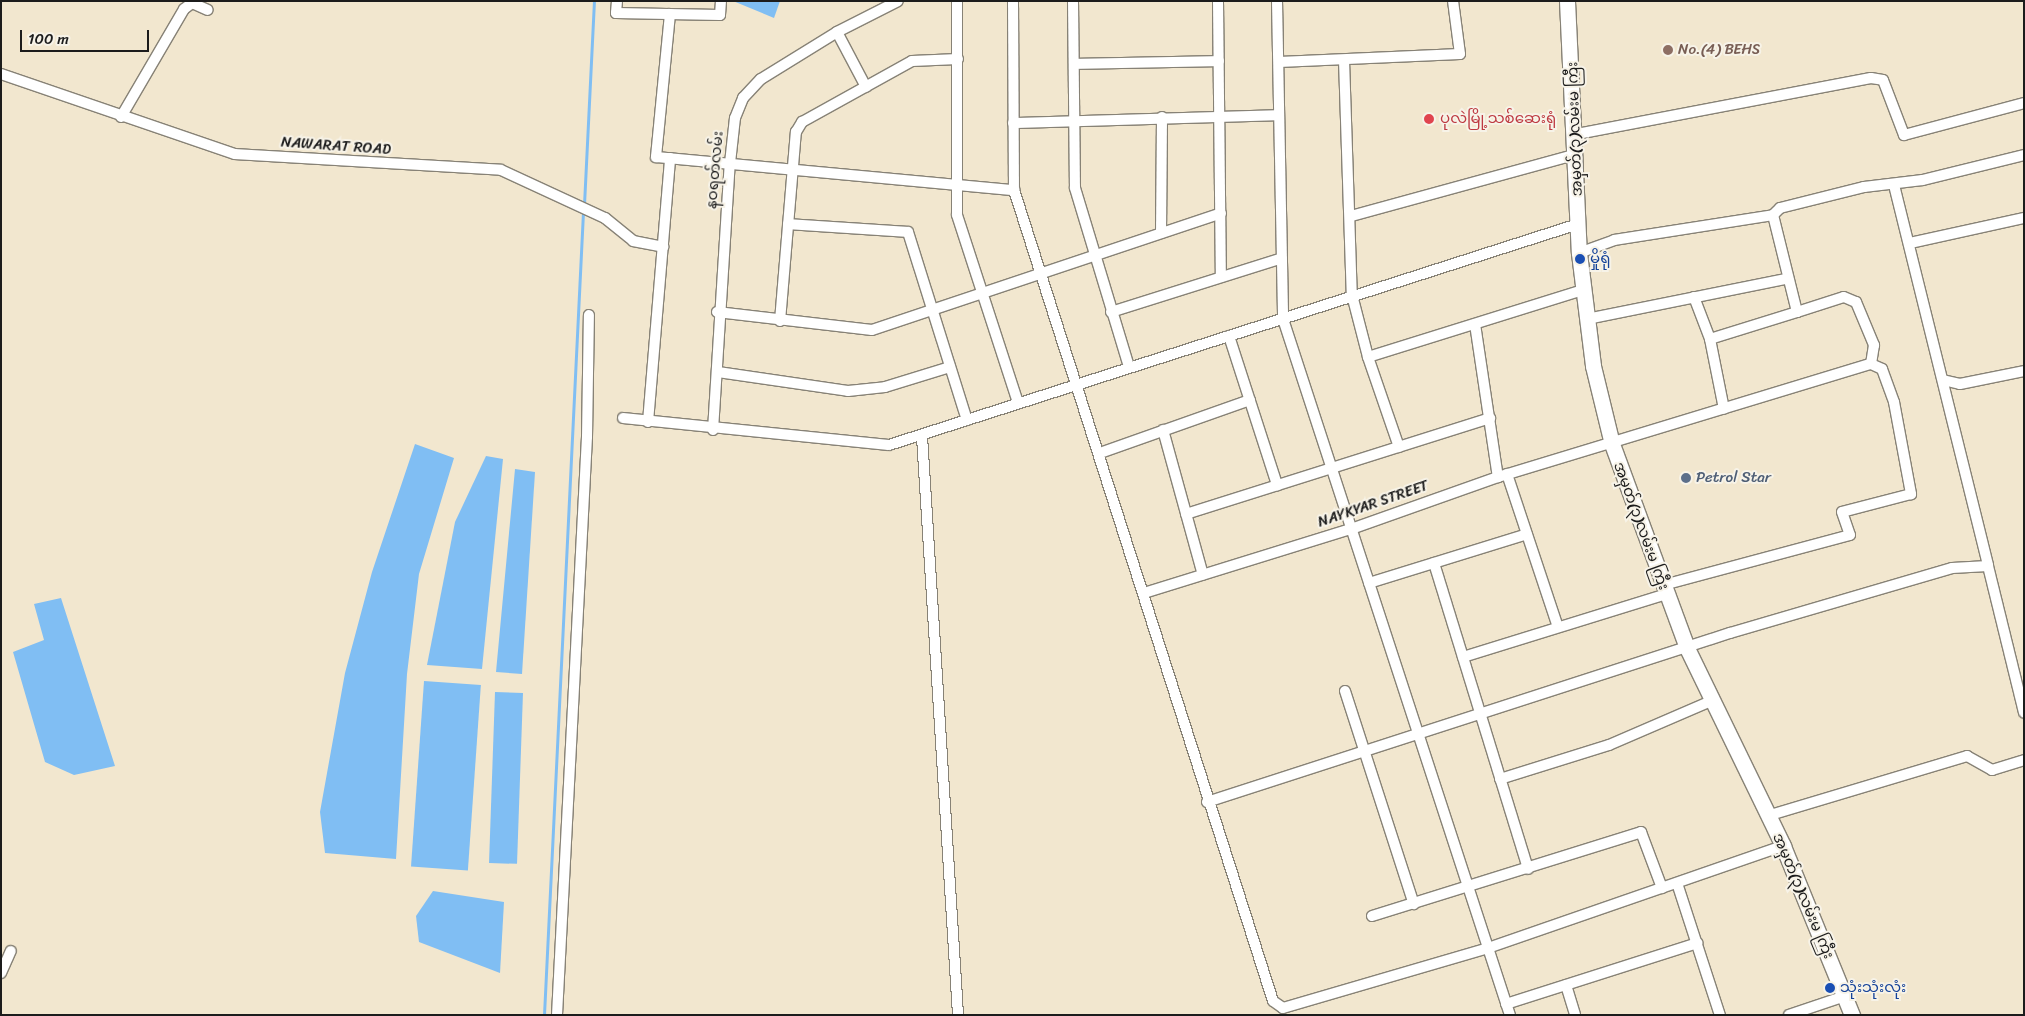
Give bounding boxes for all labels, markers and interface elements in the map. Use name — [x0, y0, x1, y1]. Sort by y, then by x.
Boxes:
scale bar — [22, 20, 151, 52]
text: 100 m — [28, 26, 69, 52]
place label: No.(4) BEHS — [1678, 41, 1760, 59]
marker: No.(4) BEHS — [1662, 44, 1674, 56]
street label: အမှတ်(၃)လမ်းမ ကြီး — [1564, 61, 1586, 197]
place label: ပုလဲမြို့သစ်ဆေးရုံ — [1440, 110, 1556, 128]
marker: ပုလဲမြို့သစ်ဆေးရုံ — [1422, 112, 1436, 126]
street label: နဝရတ်လမ်း — [703, 130, 727, 210]
street label: NAWARAT ROAD — [280, 133, 392, 159]
place label: မှိုရုံ — [1590, 250, 1610, 268]
marker: မှိုရုံ — [1574, 253, 1586, 265]
street label: အမှတ်(၃)လမ်းမ ကြီး — [1610, 460, 1672, 592]
place label: Petrol Star — [1696, 469, 1771, 487]
marker: Petrol Star — [1680, 472, 1692, 484]
street label: NAYKYAR STREET — [1315, 476, 1431, 532]
street label: အမှတ်(၃)လမ်းမ ကြီး — [1768, 831, 1838, 961]
place label: သုံးသုံးလုံး — [1840, 979, 1906, 997]
marker: သုံးသုံးလုံး — [1824, 982, 1836, 994]

